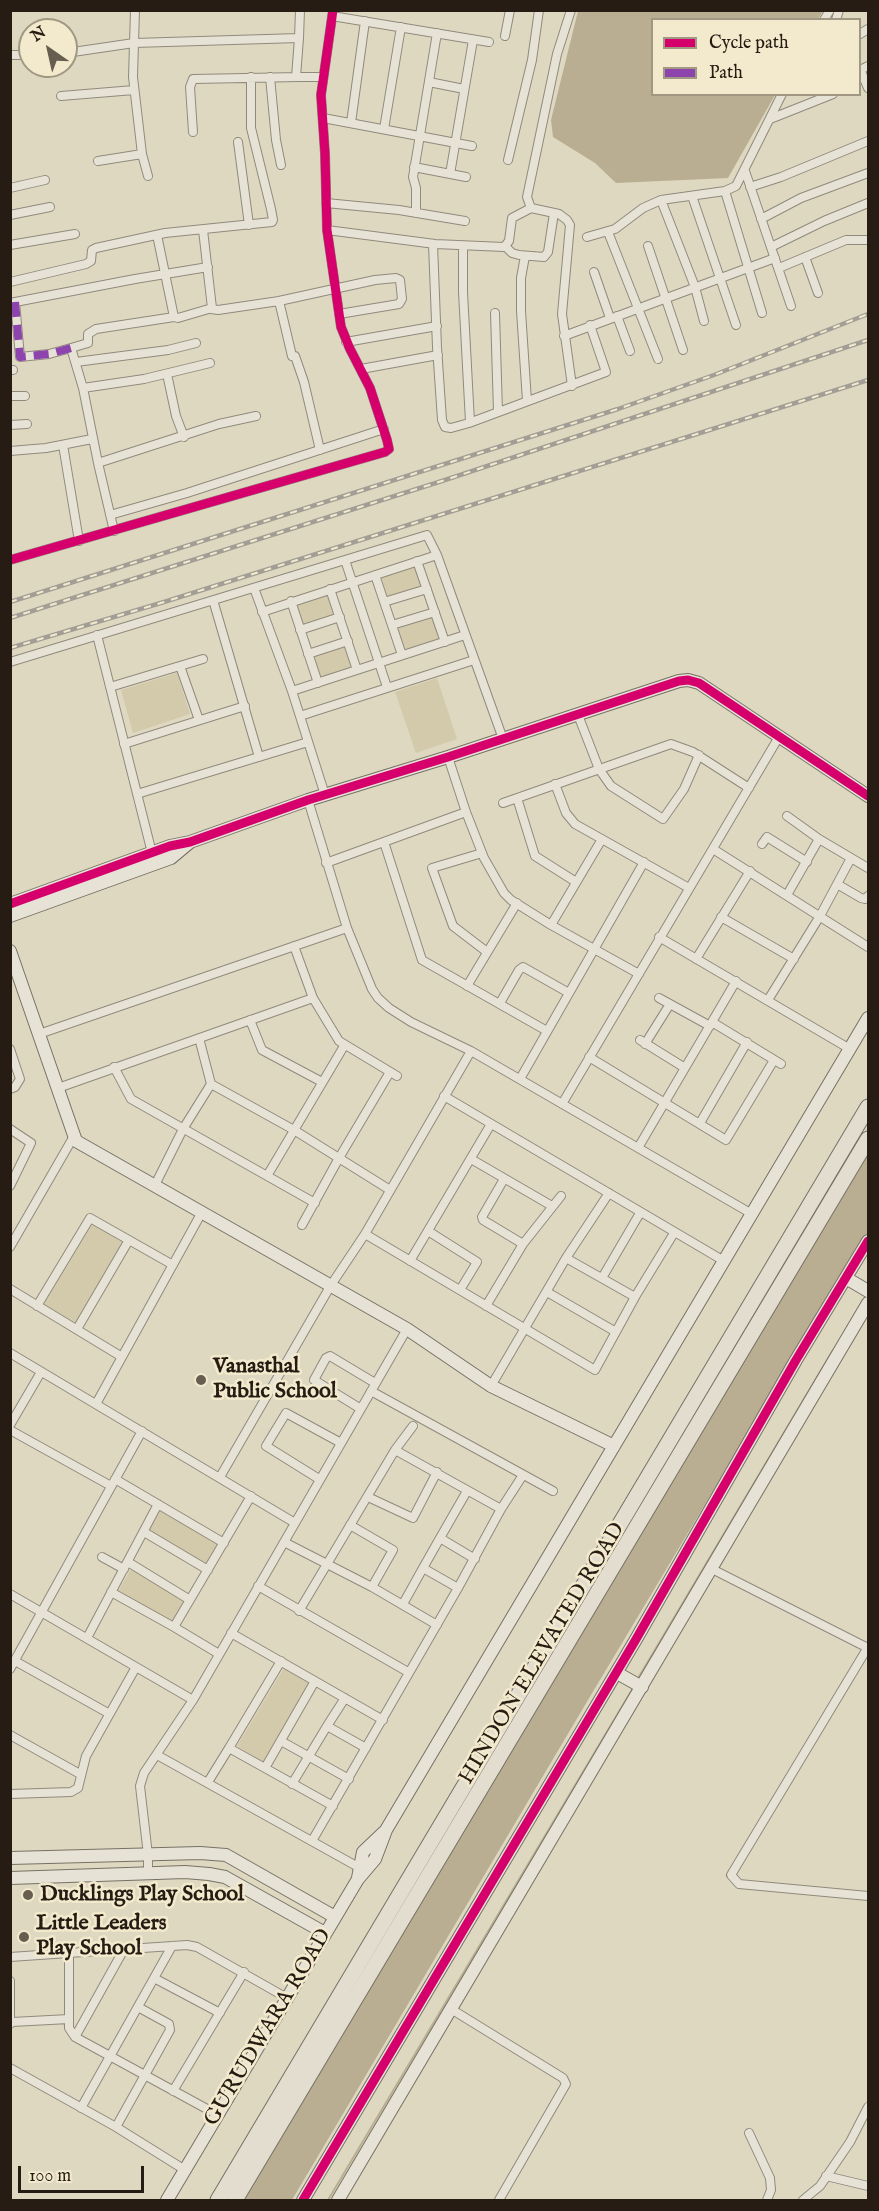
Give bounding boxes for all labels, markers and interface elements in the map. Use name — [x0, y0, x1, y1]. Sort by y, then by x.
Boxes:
north arrow — [18, 18, 78, 78]
legend — [651, 18, 861, 96]
text: N — [28, 23, 50, 47]
text: Cycle path — [709, 32, 789, 55]
text: Path — [709, 62, 743, 85]
place label: Vanasthal Public School — [213, 1354, 337, 1406]
marker: Vanasthal Public School — [194, 1373, 208, 1387]
street label: HINDON ELEVATED ROAD — [454, 1518, 632, 1790]
place label: Ducklings Play School — [40, 1882, 244, 1908]
marker: Ducklings Play School — [21, 1888, 35, 1902]
place label: Little Leaders Play School — [36, 1911, 166, 1963]
street label: GURUDWARA ROAD — [200, 1925, 338, 2131]
marker: Little Leaders Play School — [17, 1930, 31, 1944]
scale bar — [21, 2154, 147, 2192]
text: 100 m — [29, 2165, 71, 2188]

